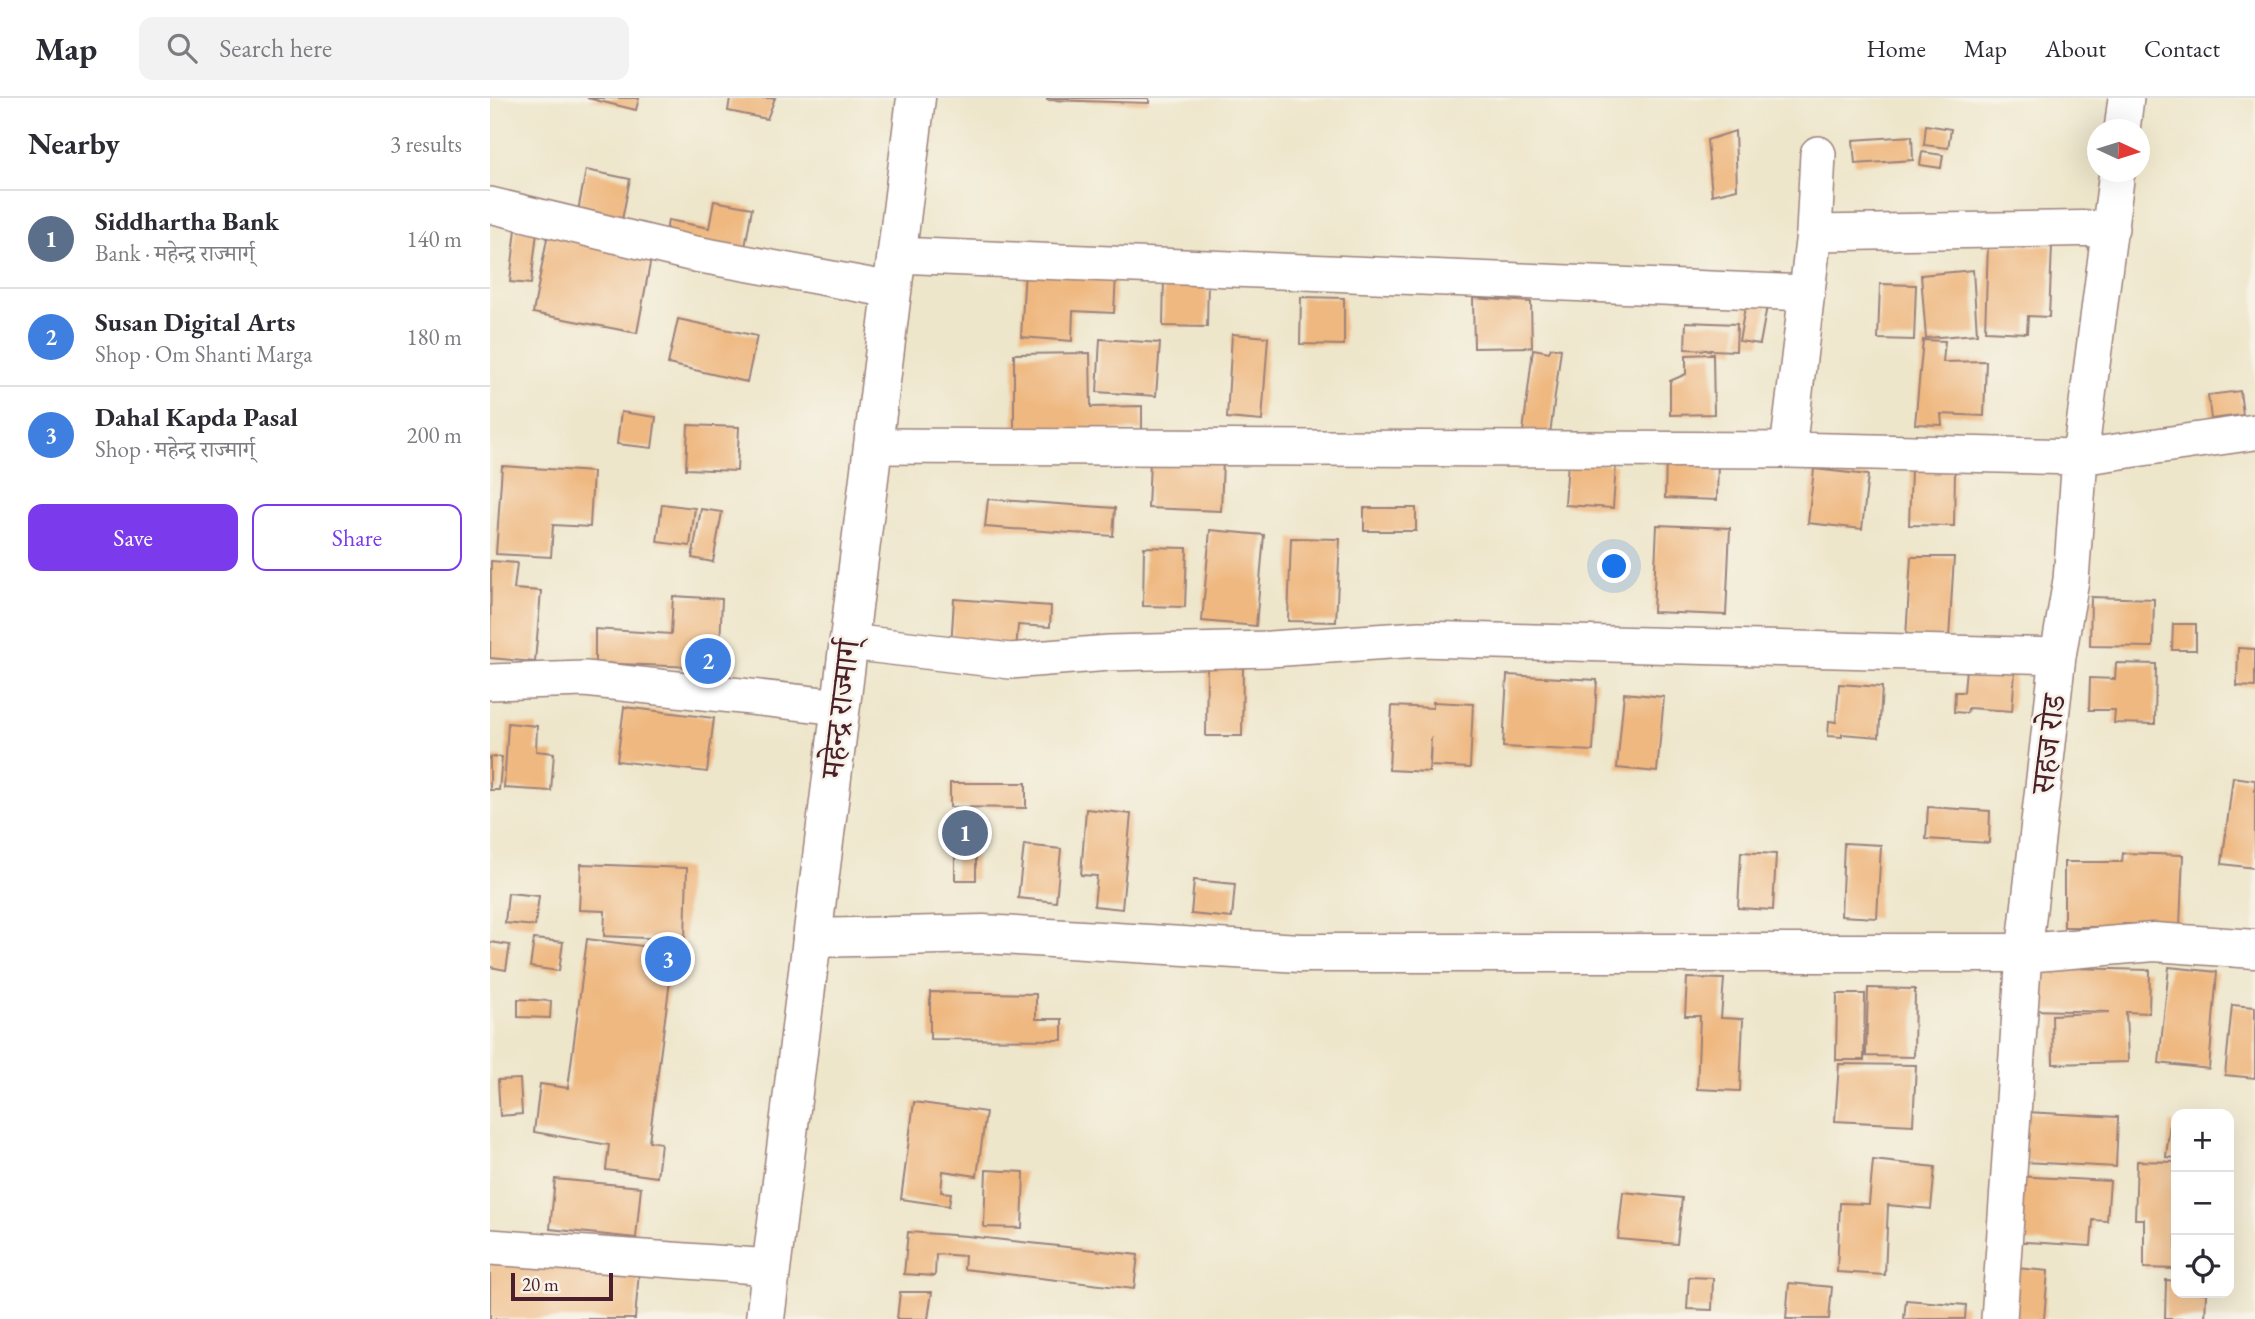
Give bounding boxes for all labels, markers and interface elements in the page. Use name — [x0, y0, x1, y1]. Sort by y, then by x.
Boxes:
search box — [139, 17, 629, 80]
text: Map — [35, 27, 97, 70]
icon: search — [163, 29, 201, 67]
text: Search here — [219, 31, 332, 65]
text: Home — [1866, 33, 1926, 64]
text: Map — [1964, 33, 2007, 64]
text: About — [2045, 33, 2106, 64]
text: Contact — [2144, 33, 2220, 64]
north arrow — [2087, 119, 2150, 182]
text: Nearby — [28, 124, 120, 163]
text: 3 results — [390, 129, 462, 159]
text: Siddhartha Bank — [95, 204, 279, 238]
text: 1 — [45, 224, 57, 254]
text: 140 m — [406, 224, 462, 254]
text: Bank · महेन्द्र राज्मार्ग् — [95, 238, 255, 268]
text: Susan Digital Arts — [95, 305, 295, 339]
text: 2 — [45, 322, 57, 352]
text: 180 m — [406, 322, 462, 352]
text: Shop · Om Shanti Marga — [95, 339, 312, 369]
text: Dahal Kapda Pasal — [95, 400, 298, 434]
text: 3 — [45, 420, 57, 450]
text: 200 m — [406, 420, 462, 450]
text: Shop · महेन्द्र राज्मार्ग् — [95, 434, 255, 464]
button: Save — [28, 504, 238, 571]
button: Share — [252, 504, 462, 571]
your location — [1597, 549, 1631, 583]
street label: महेन्द्र राज्मार्ग् — [810, 633, 870, 783]
pin: 2 — [685, 635, 731, 687]
street label: सहज रोड — [2021, 690, 2075, 798]
pin: 1 — [942, 807, 988, 859]
pin: 3 — [645, 933, 691, 985]
map controls — [2171, 1109, 2234, 1298]
button: + — [2171, 1109, 2234, 1172]
button: − — [2171, 1172, 2234, 1235]
button: locate — [2171, 1235, 2234, 1298]
scale bar — [511, 1270, 612, 1302]
text: 20 m — [522, 1272, 559, 1297]

